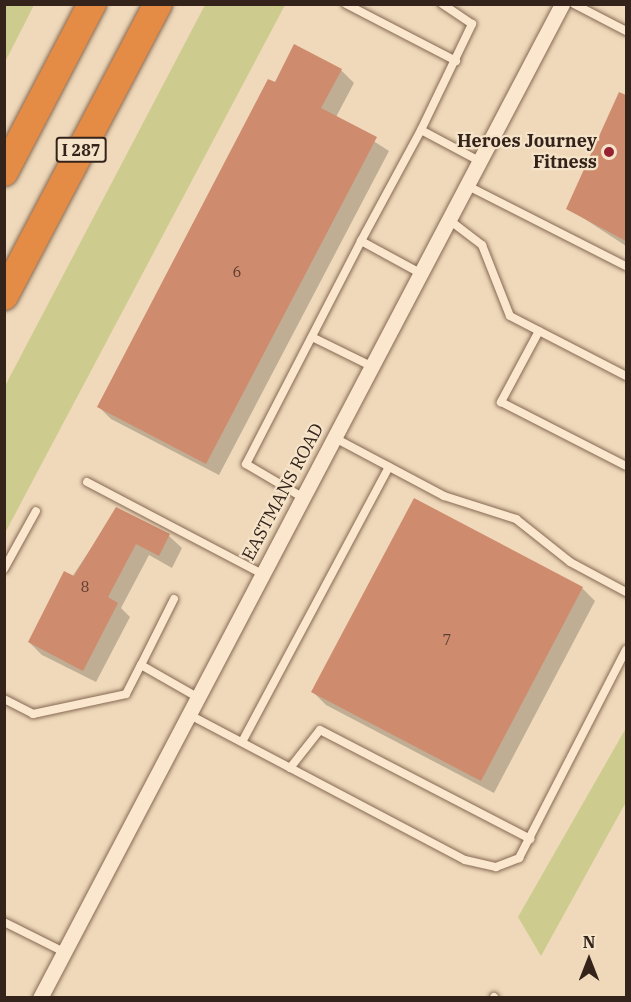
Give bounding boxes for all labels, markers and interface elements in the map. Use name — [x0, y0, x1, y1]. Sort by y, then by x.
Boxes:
place label: Heroes Journey Fitness — [457, 131, 597, 174]
road number: I 287 — [56, 137, 106, 163]
marker: Heroes Journey Fitness — [602, 145, 616, 159]
house number: 6 — [233, 263, 241, 281]
street label: EASTMANS ROAD — [238, 420, 328, 564]
house number: 8 — [81, 578, 89, 596]
house number: 7 — [443, 631, 451, 649]
north arrow — [559, 930, 619, 990]
text: N — [583, 932, 595, 952]

